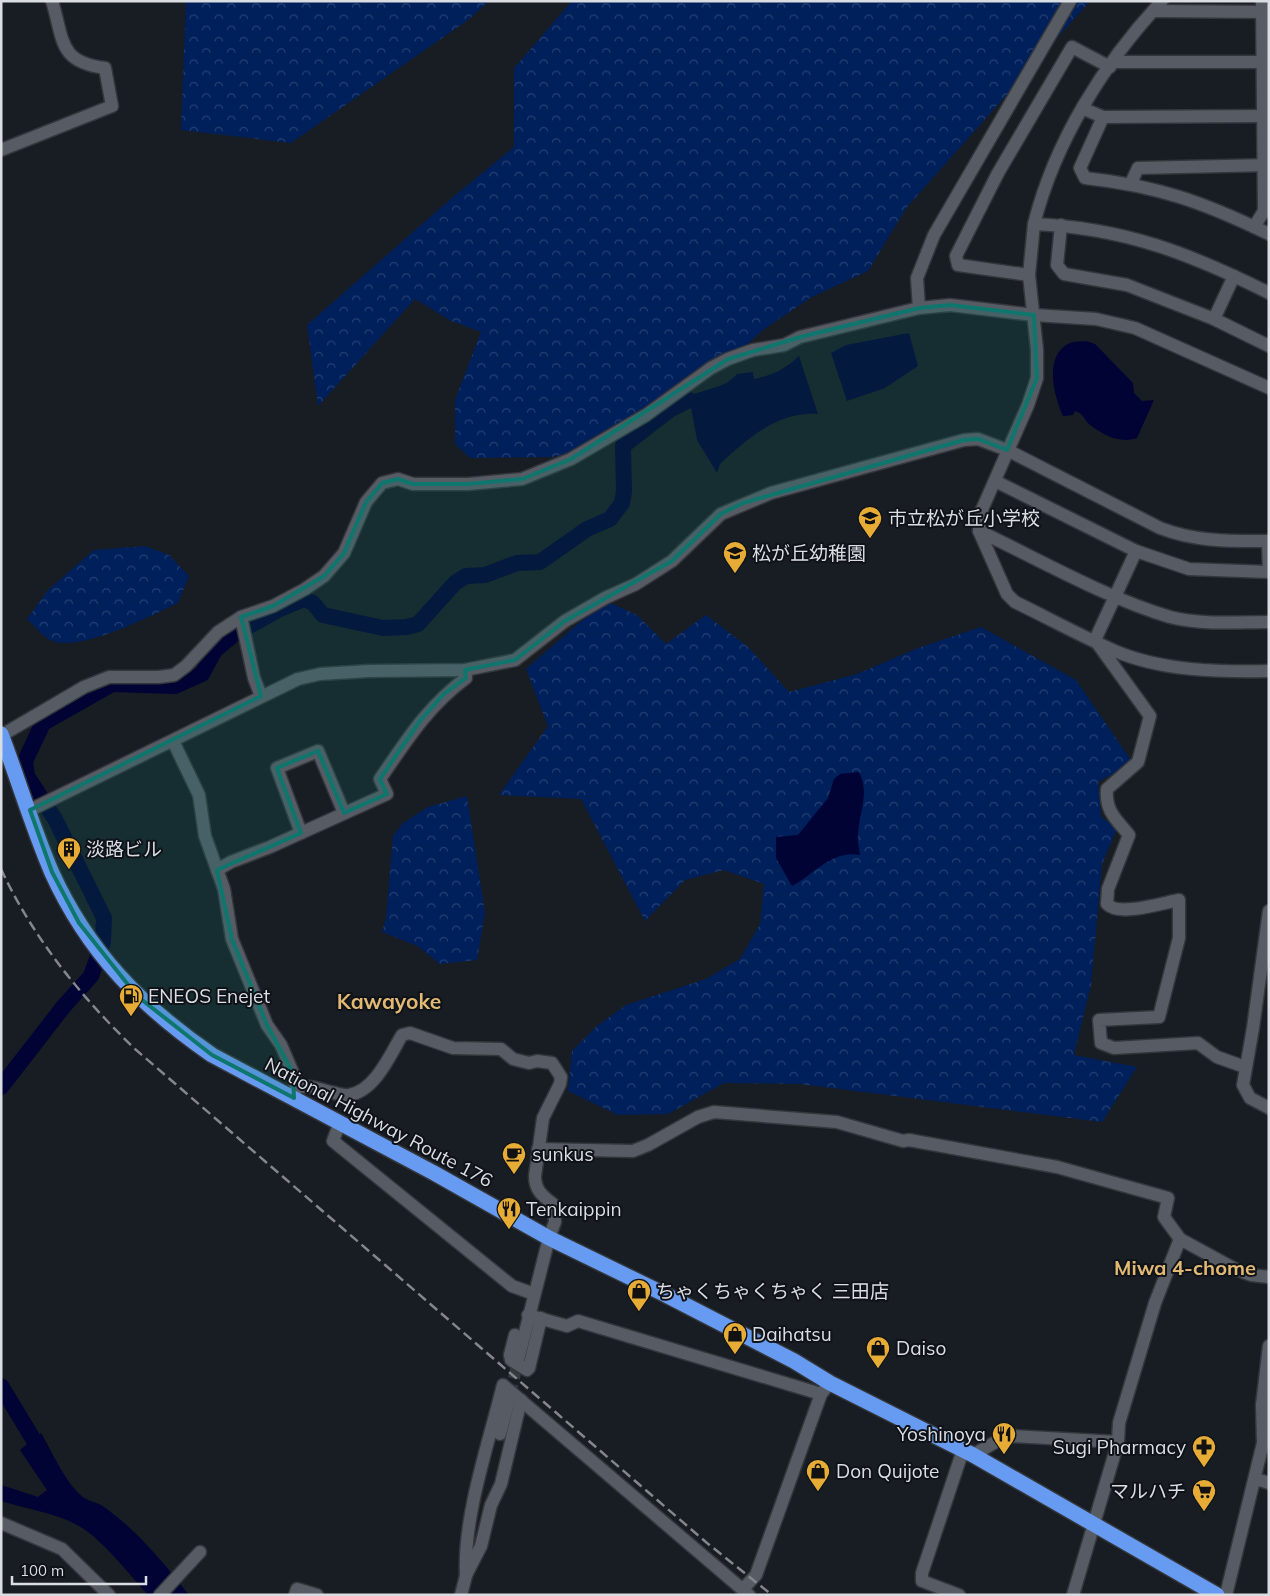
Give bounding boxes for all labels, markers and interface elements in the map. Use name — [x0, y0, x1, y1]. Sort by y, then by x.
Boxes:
school or university icon: 市立松が丘小学校 — [857, 505, 883, 539]
place label: 市立松が丘小学校 — [888, 506, 1040, 530]
school or university icon: 松が丘幼稚園 — [722, 540, 748, 574]
place label: 松が丘幼稚園 — [752, 541, 866, 565]
building icon: 淡路ビル — [56, 836, 82, 870]
place label: 淡路ビル — [86, 837, 162, 861]
fuel station icon: ENEOS Enejet — [118, 983, 144, 1017]
place label: ENEOS Enejet — [148, 984, 270, 1008]
district label: Kawayoke — [337, 988, 441, 1014]
street label: National Highway Route 176 — [261, 1052, 497, 1192]
cafe icon: sunkus — [501, 1141, 527, 1175]
place label: sunkus — [532, 1142, 594, 1166]
restaurant icon: Tenkaippin — [496, 1196, 522, 1230]
place label: Tenkaippin — [526, 1197, 622, 1221]
district label: Miwa 4-chome — [1114, 1255, 1256, 1280]
shop icon: ちゃくちゃくちゃく 三田店 — [626, 1278, 652, 1312]
place label: ちゃくちゃくちゃく 三田店 — [656, 1279, 889, 1303]
shop icon: Daihatsu — [722, 1321, 748, 1355]
place label: Daihatsu — [752, 1322, 832, 1346]
shop icon: Daiso — [865, 1335, 891, 1369]
place label: Daiso — [896, 1336, 946, 1360]
restaurant icon: Yoshinoya — [991, 1421, 1017, 1455]
place label: Yoshinoya — [896, 1422, 986, 1446]
pharmacy icon: Sugi Pharmacy — [1191, 1434, 1217, 1468]
place label: Sugi Pharmacy — [1053, 1435, 1186, 1459]
shop icon: Don Quijote — [805, 1458, 831, 1492]
place label: Don Quijote — [836, 1459, 939, 1483]
supermarket icon: マルハチ — [1191, 1478, 1217, 1512]
place label: マルハチ — [1110, 1479, 1186, 1503]
scale bar — [12, 1554, 146, 1586]
text: 100 m — [20, 1561, 64, 1580]

